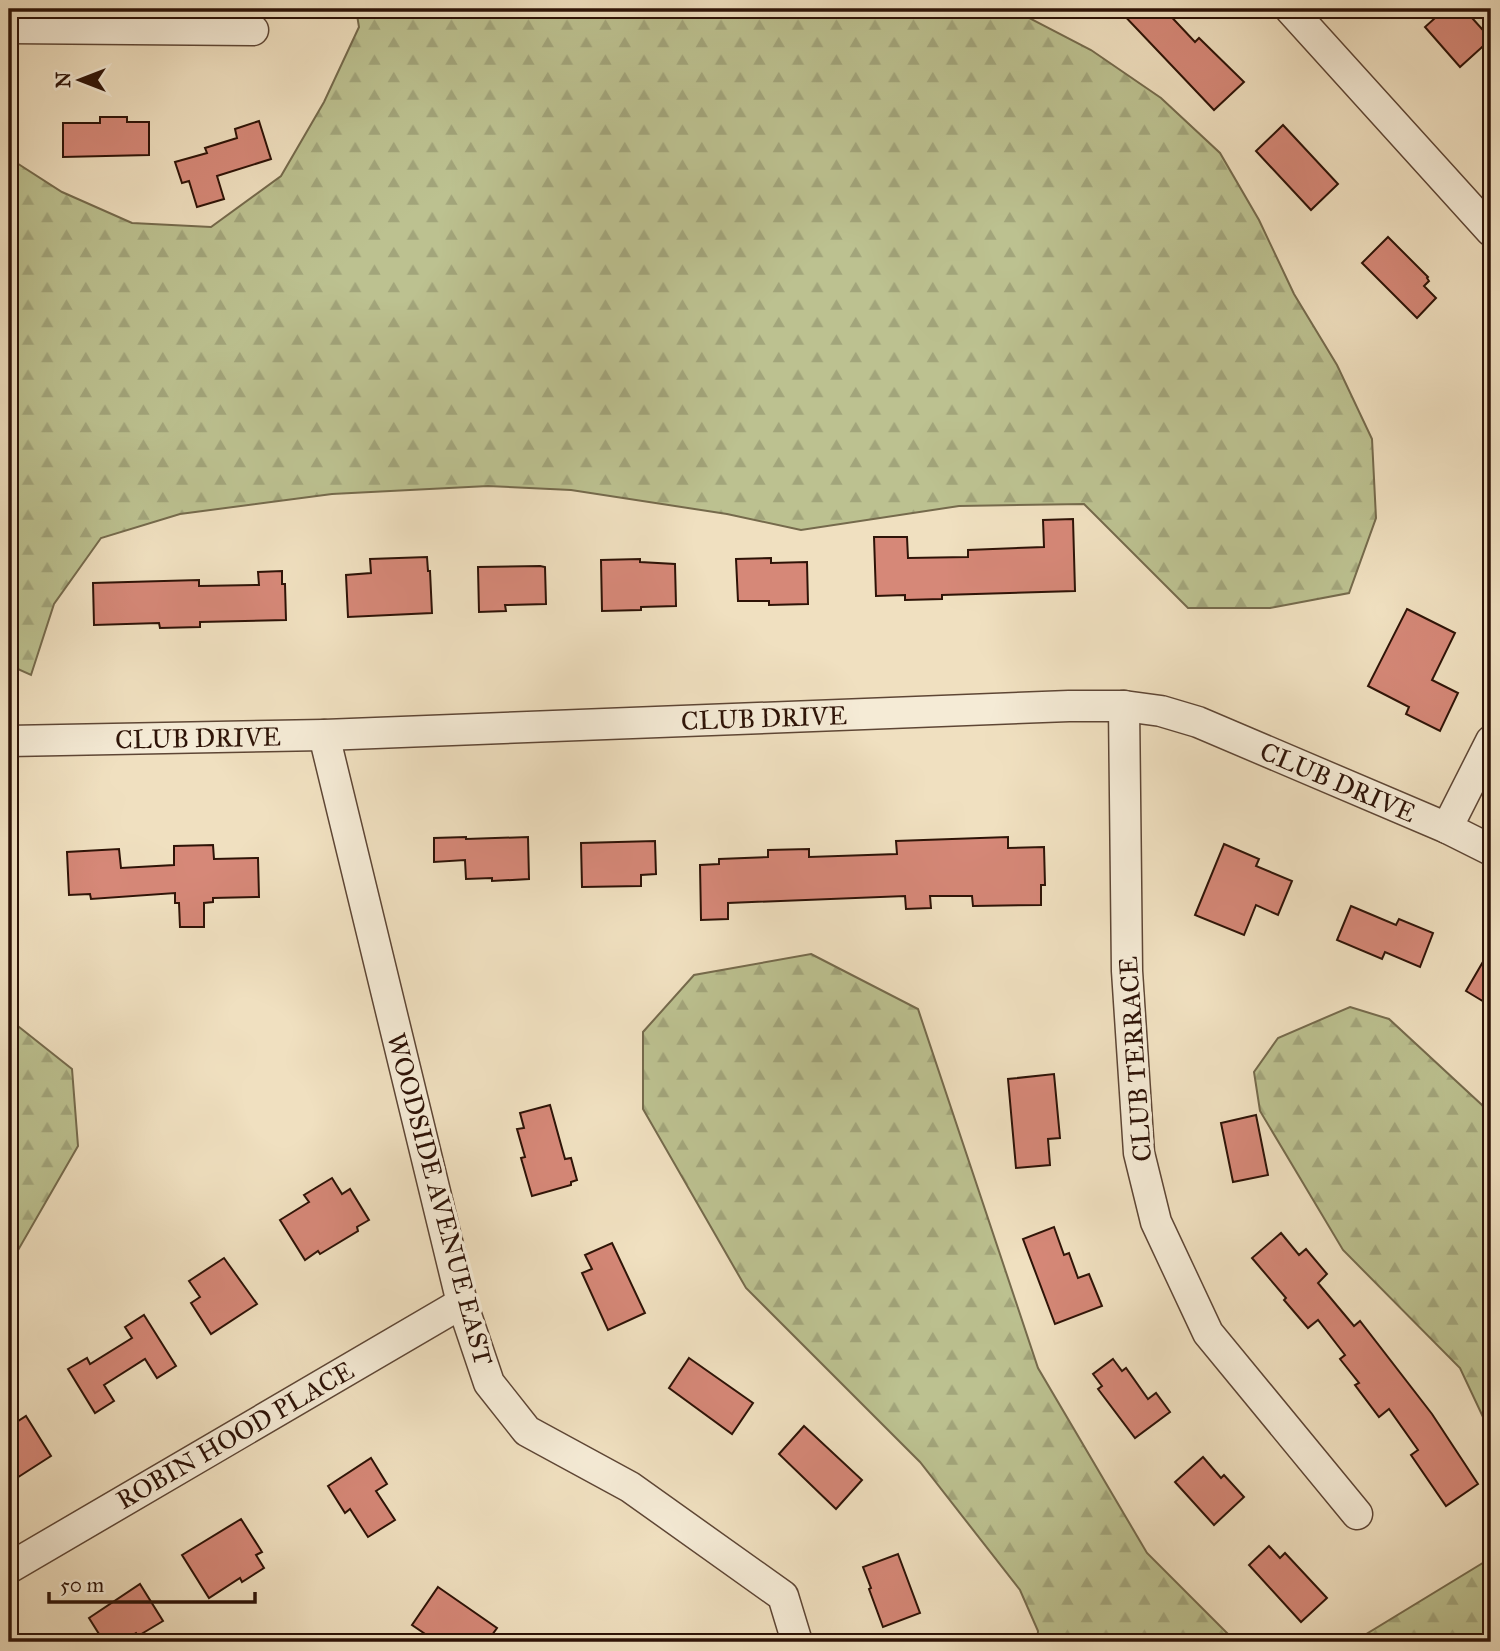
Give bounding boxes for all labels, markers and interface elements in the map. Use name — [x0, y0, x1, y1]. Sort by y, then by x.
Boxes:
north arrow — [46, 46, 116, 116]
text: N — [52, 72, 75, 88]
street label: CLUB DRIVE — [680, 699, 848, 737]
street label: CLUB DRIVE — [115, 721, 281, 755]
street label: CLUB DRIVE — [1255, 735, 1421, 829]
street label: CLUB TERRACE — [1112, 955, 1158, 1163]
street label: WOODSIDE AVENUE EAST — [380, 1029, 500, 1369]
street label: ROBIN HOOD PLACE — [111, 1354, 359, 1516]
scale bar — [49, 1560, 256, 1604]
text: 50 m — [60, 1572, 105, 1598]

